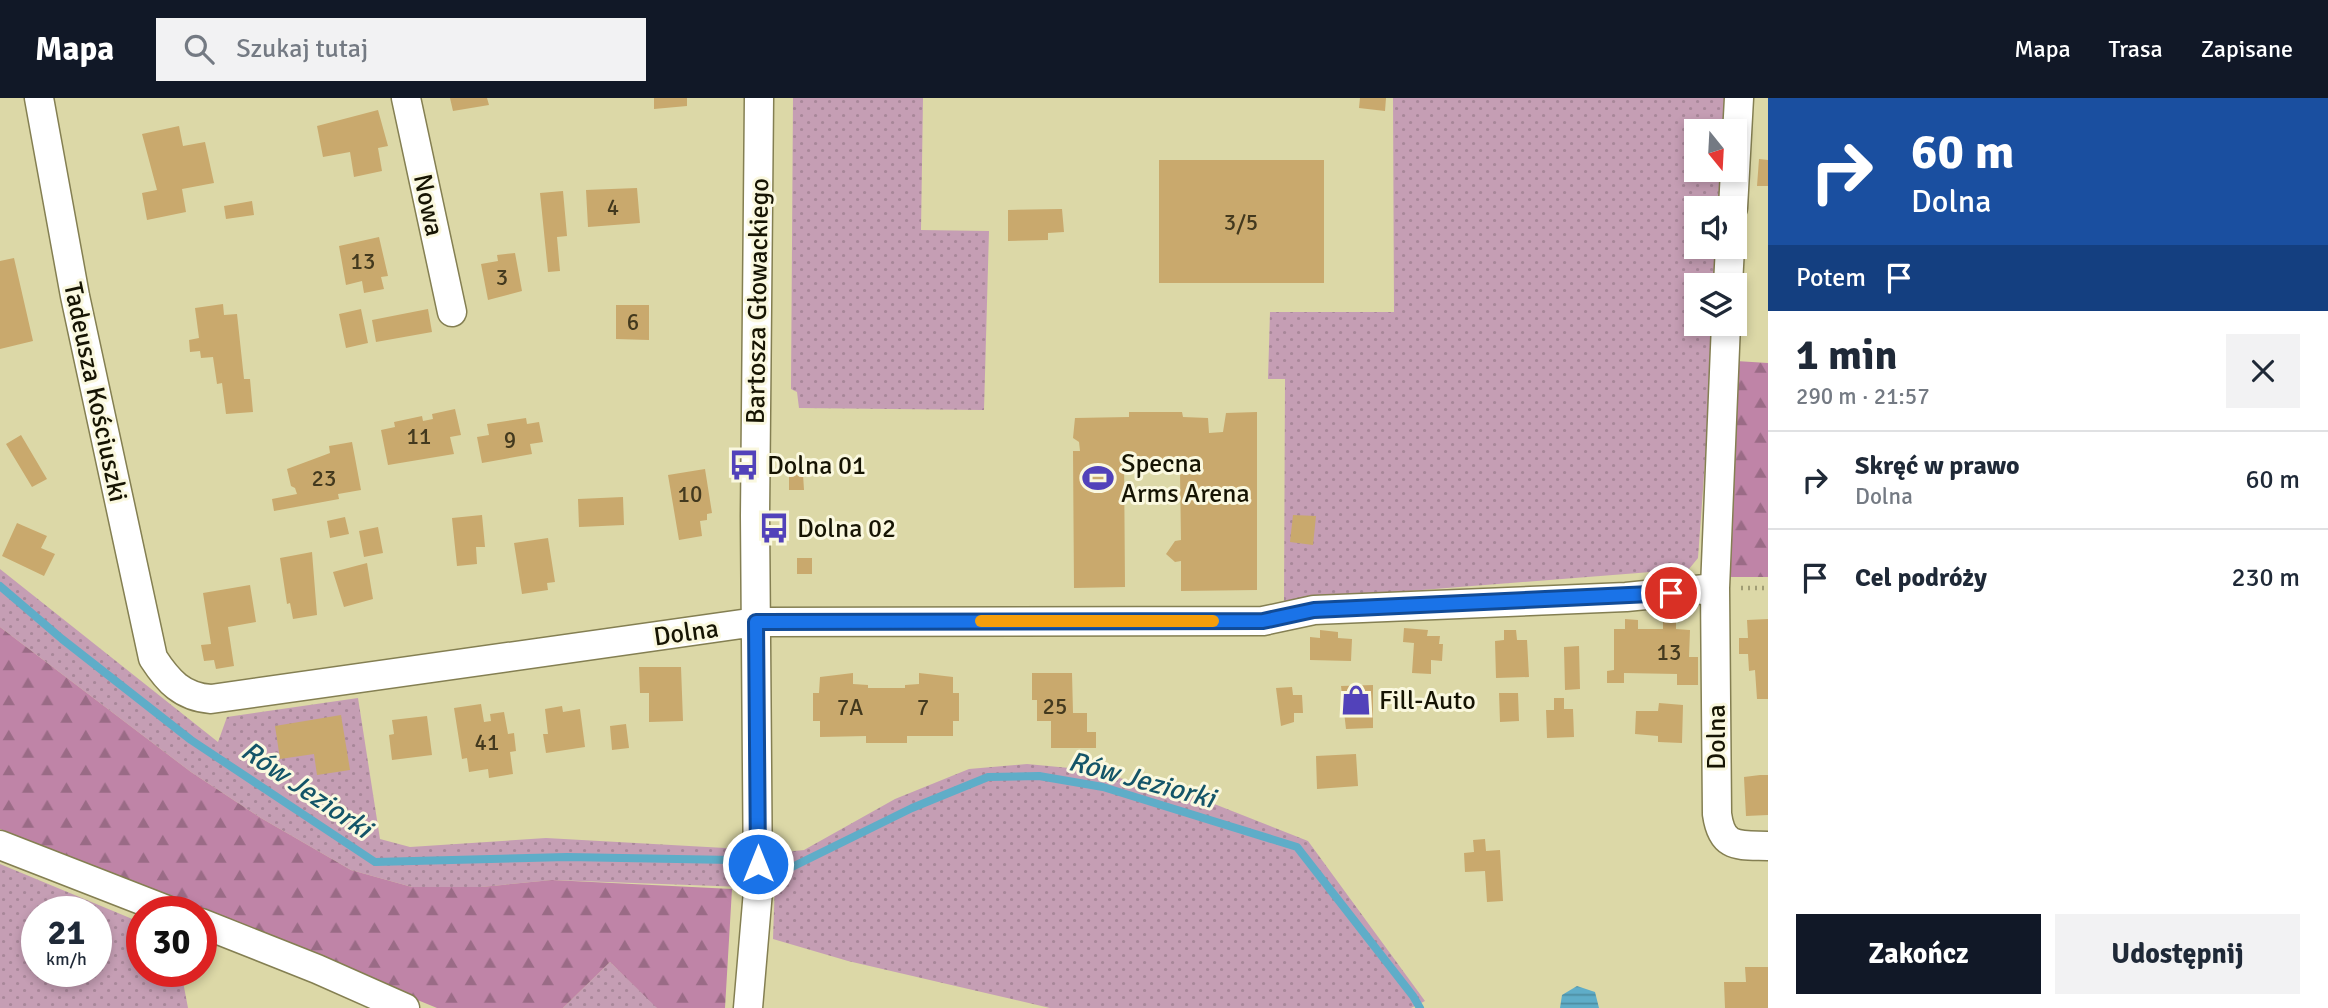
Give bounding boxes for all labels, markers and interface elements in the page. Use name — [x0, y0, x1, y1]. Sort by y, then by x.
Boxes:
search box — [156, 18, 646, 81]
text: Mapa — [35, 29, 114, 70]
icon: search — [180, 30, 218, 68]
text: Szukaj tutaj — [236, 33, 368, 65]
text: Mapa — [2014, 34, 2071, 64]
text: Trasa — [2109, 34, 2163, 64]
text: Zapisane — [2201, 34, 2293, 64]
north arrow — [1684, 119, 1746, 182]
map controls — [1684, 119, 1747, 336]
text: 60 m — [1911, 122, 2014, 182]
icon: right — [1796, 126, 1887, 217]
street label: Nowa — [406, 171, 450, 239]
street label: Bartosza Głowackiego — [740, 178, 776, 424]
text: Dolna — [1911, 182, 1991, 221]
house number: 4 — [607, 193, 619, 222]
button: sound — [1684, 196, 1747, 259]
house number: 3/5 — [1224, 208, 1258, 237]
house number: 13 — [351, 247, 375, 276]
icon: arrive — [1880, 259, 1918, 297]
text: Potem — [1796, 262, 1866, 294]
house number: 3 — [496, 263, 508, 292]
button: layers — [1684, 273, 1747, 336]
street label: Tadeusza Kościuszki — [56, 280, 134, 505]
house number: 6 — [627, 308, 639, 337]
text: 1 min — [1796, 330, 1897, 381]
button: close — [2226, 334, 2300, 408]
text: 290 m · 21:57 — [1796, 382, 1930, 411]
house number: 11 — [407, 422, 431, 451]
house number: 9 — [504, 426, 516, 455]
bus stop icon: Dolna 01 — [727, 448, 761, 482]
place label: Specna Arms Arena — [1121, 448, 1250, 510]
place label: Dolna 01 — [767, 450, 866, 482]
text: Skręć w prawo — [1855, 450, 2020, 482]
sports icon: Specna Arms Arena — [1081, 461, 1115, 495]
icon: right — [1796, 461, 1834, 499]
house number: 23 — [312, 464, 336, 493]
text: 60 m — [2245, 464, 2300, 496]
house number: 10 — [678, 480, 702, 509]
text: Dolna — [1855, 482, 1913, 511]
bus stop icon: Dolna 02 — [757, 511, 791, 545]
place label: Dolna 02 — [797, 513, 896, 545]
icon: arrive — [1796, 559, 1834, 597]
text: Cel podróży — [1855, 562, 1987, 594]
text: 230 m — [2231, 562, 2300, 594]
pin — [1641, 563, 1701, 623]
icon: arrive — [1652, 574, 1690, 612]
street label: Dolna — [652, 613, 721, 653]
house number: 13 — [1657, 638, 1681, 667]
shop icon: Fill-Auto — [1339, 683, 1373, 717]
place label: Fill-Auto — [1379, 685, 1476, 717]
house number: 25 — [1043, 692, 1067, 721]
house number: 7A — [837, 693, 863, 722]
house number: 7 — [917, 693, 929, 722]
street label: Dolna — [1701, 704, 1733, 770]
house number: 41 — [475, 728, 499, 757]
water label: Rów Jeziorki — [235, 734, 380, 847]
water label: Rów Jeziorki — [1065, 744, 1221, 816]
position arrow — [721, 827, 795, 901]
speed limit sign: 30 — [126, 896, 217, 987]
text: 21 — [48, 911, 85, 954]
button: Zakończ — [1796, 914, 2041, 994]
button: Udostępnij — [2055, 914, 2300, 994]
text: km/h — [46, 948, 87, 970]

